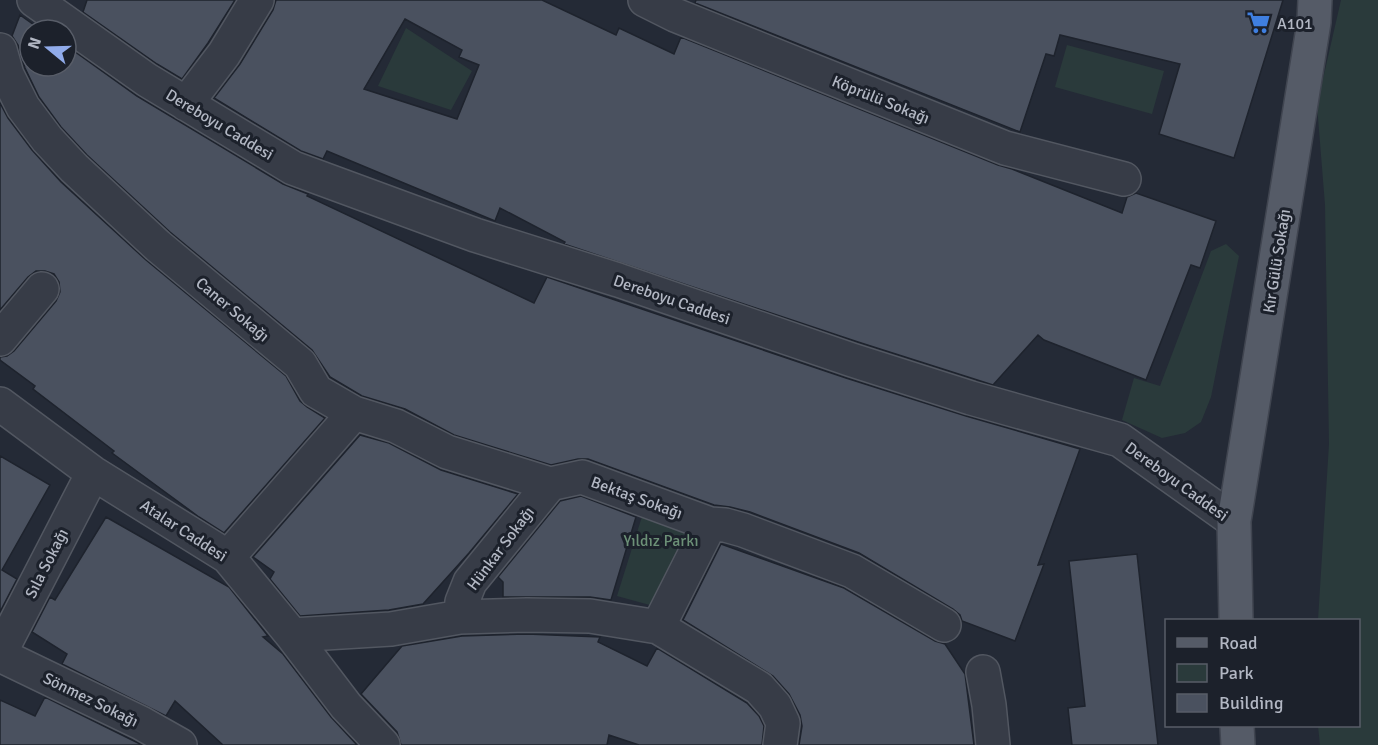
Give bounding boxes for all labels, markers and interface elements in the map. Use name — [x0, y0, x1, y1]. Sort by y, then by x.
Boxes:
supermarket icon: A101 — [1246, 10, 1272, 36]
place label: A101 — [1277, 14, 1313, 34]
north arrow — [18, 18, 78, 78]
text: N — [23, 35, 46, 52]
street label: Köprülü Sokağı — [829, 71, 932, 129]
street label: Dereboyu Caddesi — [162, 85, 277, 165]
street label: Kır Gülü Sokağı — [1259, 208, 1295, 315]
street label: Dereboyu Caddesi — [611, 271, 733, 329]
street label: Caner Sokağı — [192, 273, 273, 346]
street label: Dereboyu Caddesi — [1121, 438, 1232, 526]
street label: Bektaş Sokağı — [588, 472, 685, 524]
street label: Atalar Caddesi — [136, 495, 231, 566]
street label: Hünkar Sokağı — [463, 503, 539, 595]
street label: Sıla Sokağı — [21, 525, 73, 602]
park label: Yıldız Parkı — [623, 531, 699, 551]
legend — [1165, 619, 1360, 727]
text: Road — [1219, 632, 1258, 654]
text: Park — [1219, 662, 1254, 684]
street label: Sönmez Sokağı — [40, 668, 141, 732]
text: Building — [1219, 692, 1283, 714]

